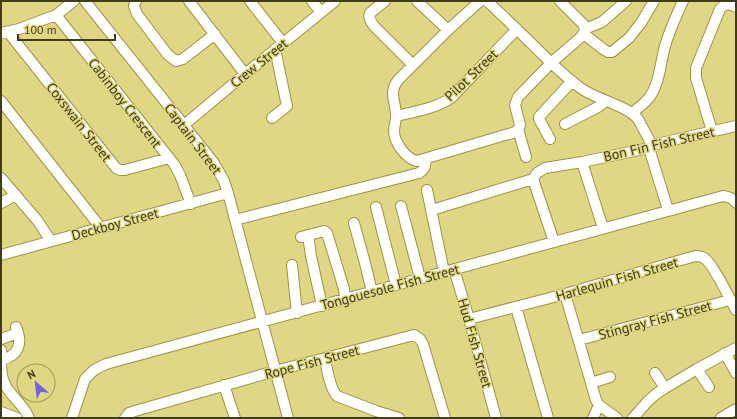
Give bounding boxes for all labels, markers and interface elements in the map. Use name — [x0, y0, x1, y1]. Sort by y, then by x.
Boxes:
scale bar — [18, 16, 115, 42]
text: 100 m — [24, 22, 57, 37]
street label: Crew Street — [227, 34, 292, 92]
street label: Pilot Street — [440, 45, 502, 105]
street label: Cabinboy Crescent — [84, 54, 166, 152]
street label: Coxswain Street — [42, 79, 116, 166]
street label: Captain Street — [160, 100, 226, 179]
street label: Bon Fin Fish Street — [602, 122, 717, 166]
street label: Deckboy Street — [69, 204, 161, 244]
street label: Harlequin Fish Street — [554, 253, 680, 305]
street label: Tongouesole Fish Street — [319, 260, 462, 314]
street label: Hud Fish Street — [454, 296, 496, 390]
street label: Stingray Fish Street — [596, 296, 714, 344]
street label: Rope Fish Street — [263, 341, 362, 383]
north arrow — [16, 363, 56, 403]
text: N — [25, 366, 38, 382]

